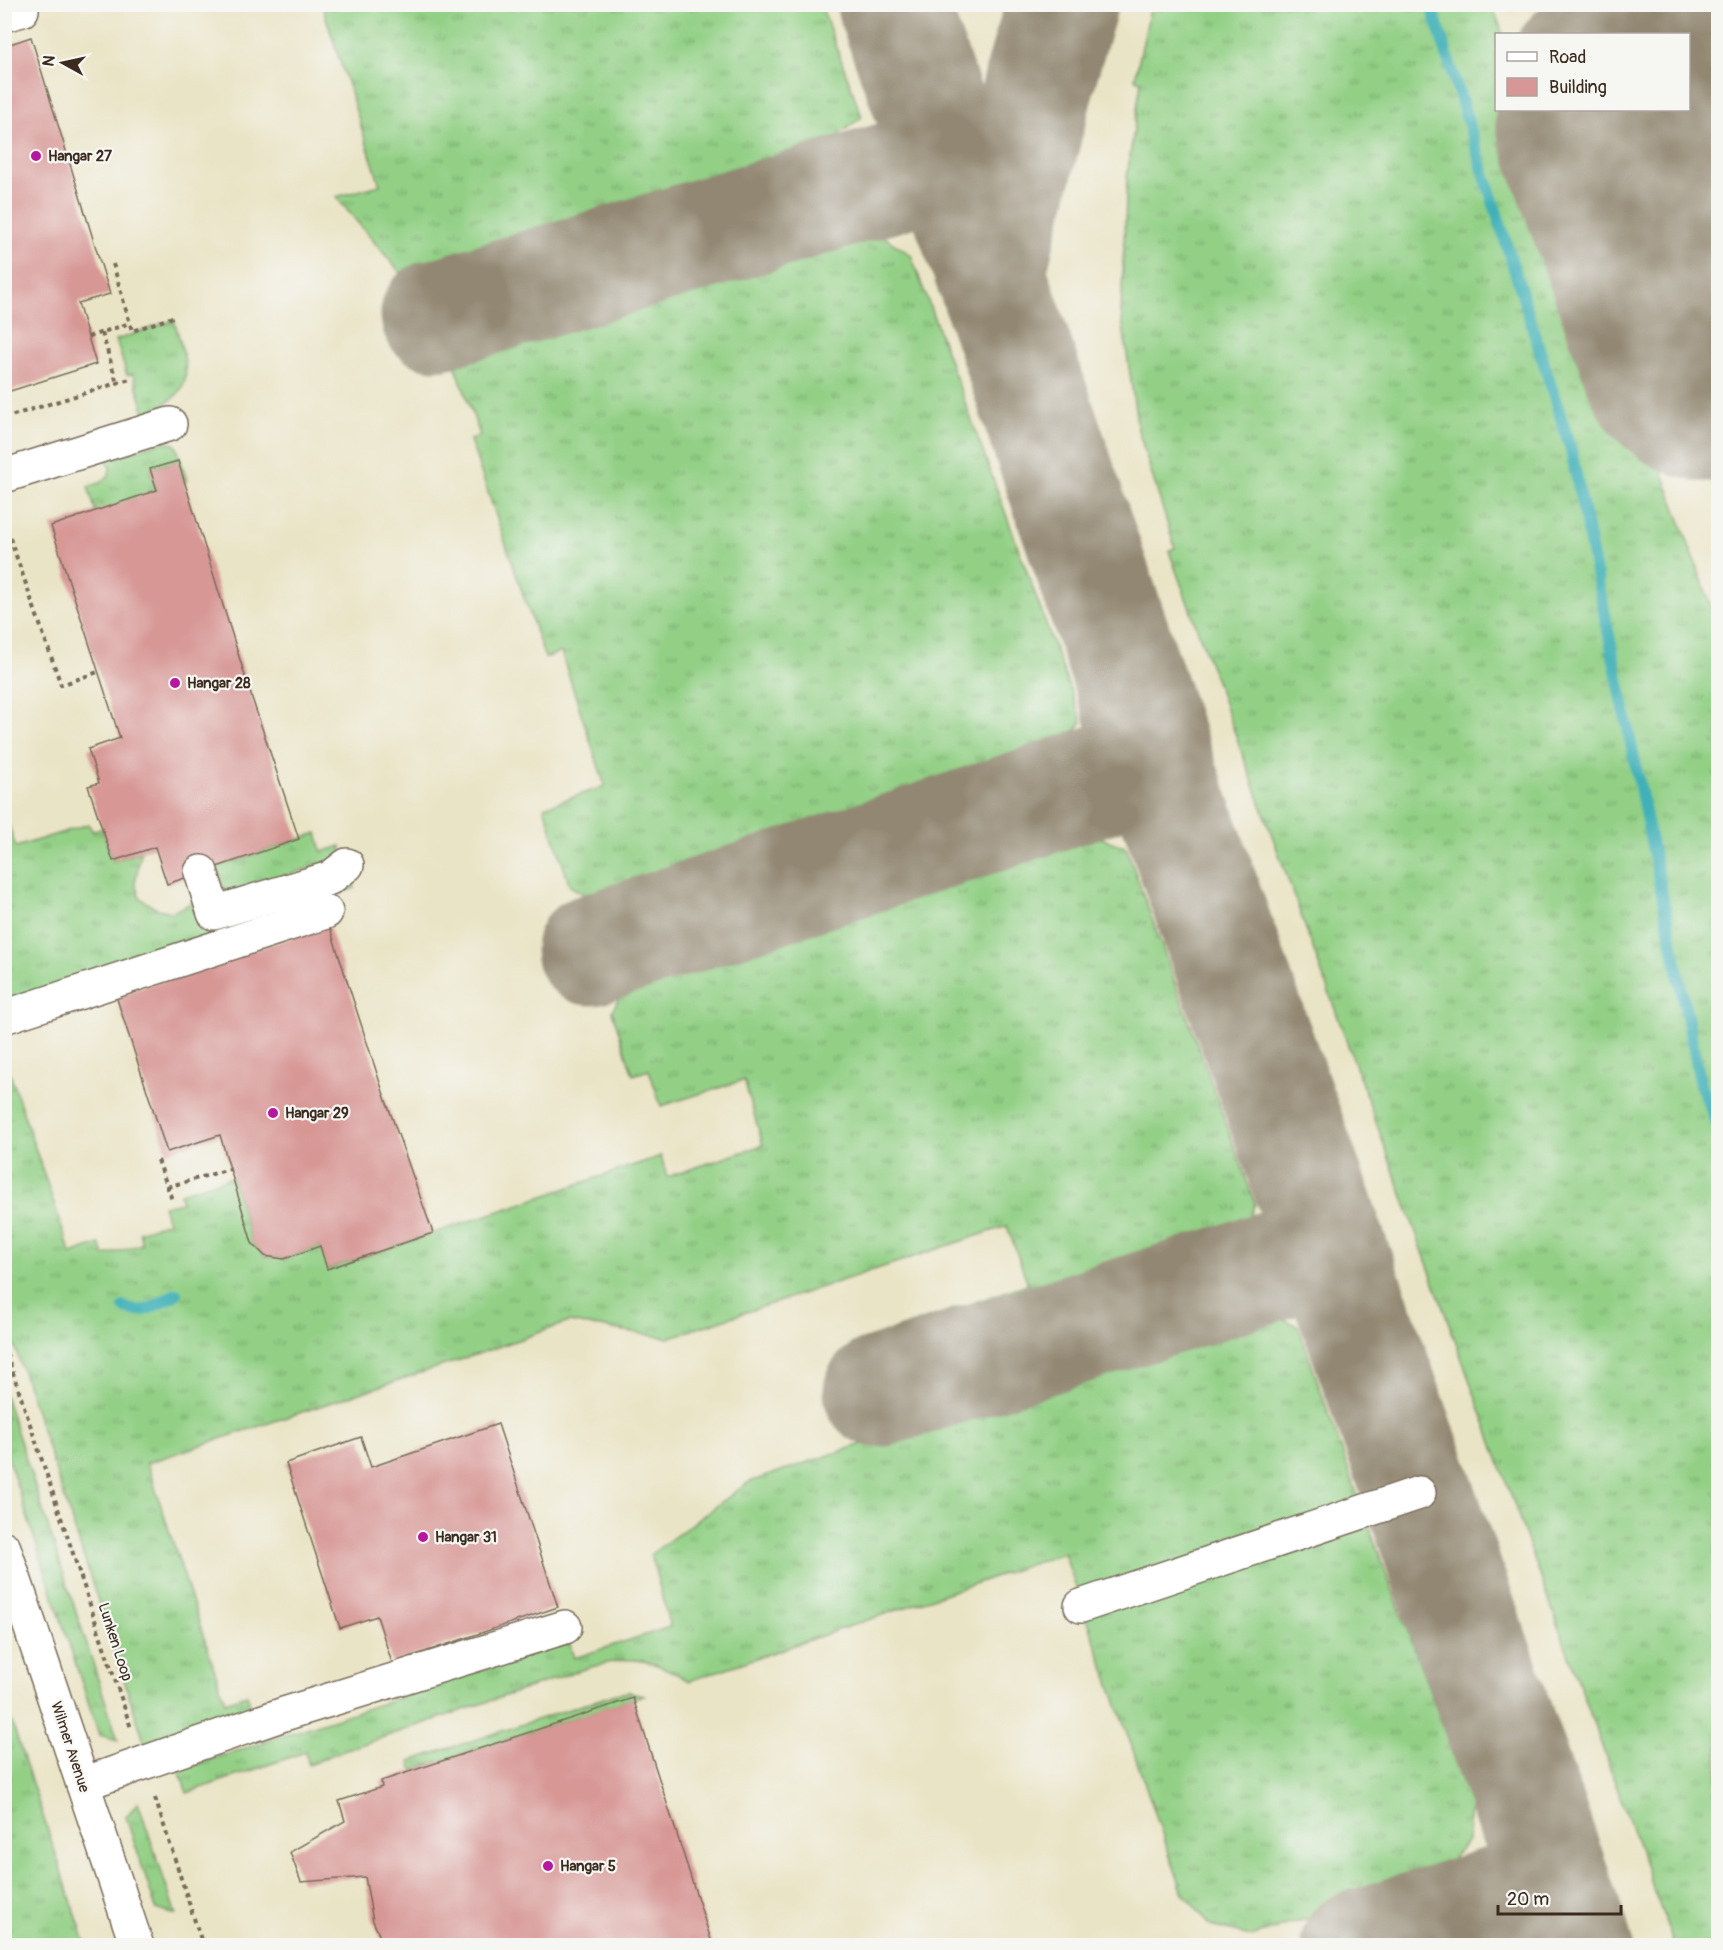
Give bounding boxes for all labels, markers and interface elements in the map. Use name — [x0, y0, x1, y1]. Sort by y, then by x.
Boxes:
north arrow — [33, 33, 93, 93]
legend — [1495, 33, 1690, 111]
text: Road — [1549, 46, 1586, 69]
text: N — [38, 54, 60, 68]
text: Building — [1549, 76, 1607, 99]
place label: Hangar 27 — [48, 147, 112, 166]
marker: Hangar 27 — [29, 149, 43, 163]
place label: Hangar 28 — [187, 674, 251, 693]
marker: Hangar 28 — [168, 676, 182, 690]
place label: Hangar 29 — [285, 1104, 349, 1123]
marker: Hangar 29 — [266, 1106, 280, 1120]
place label: Hangar 31 — [435, 1528, 497, 1547]
marker: Hangar 31 — [416, 1530, 430, 1544]
street label: Lunken Loop — [93, 1600, 137, 1684]
street label: Wilmer Avenue — [46, 1699, 94, 1795]
place label: Hangar 5 — [560, 1857, 616, 1876]
marker: Hangar 5 — [541, 1859, 555, 1873]
scale bar — [1498, 1878, 1621, 1916]
text: 20 m — [1507, 1888, 1549, 1911]

